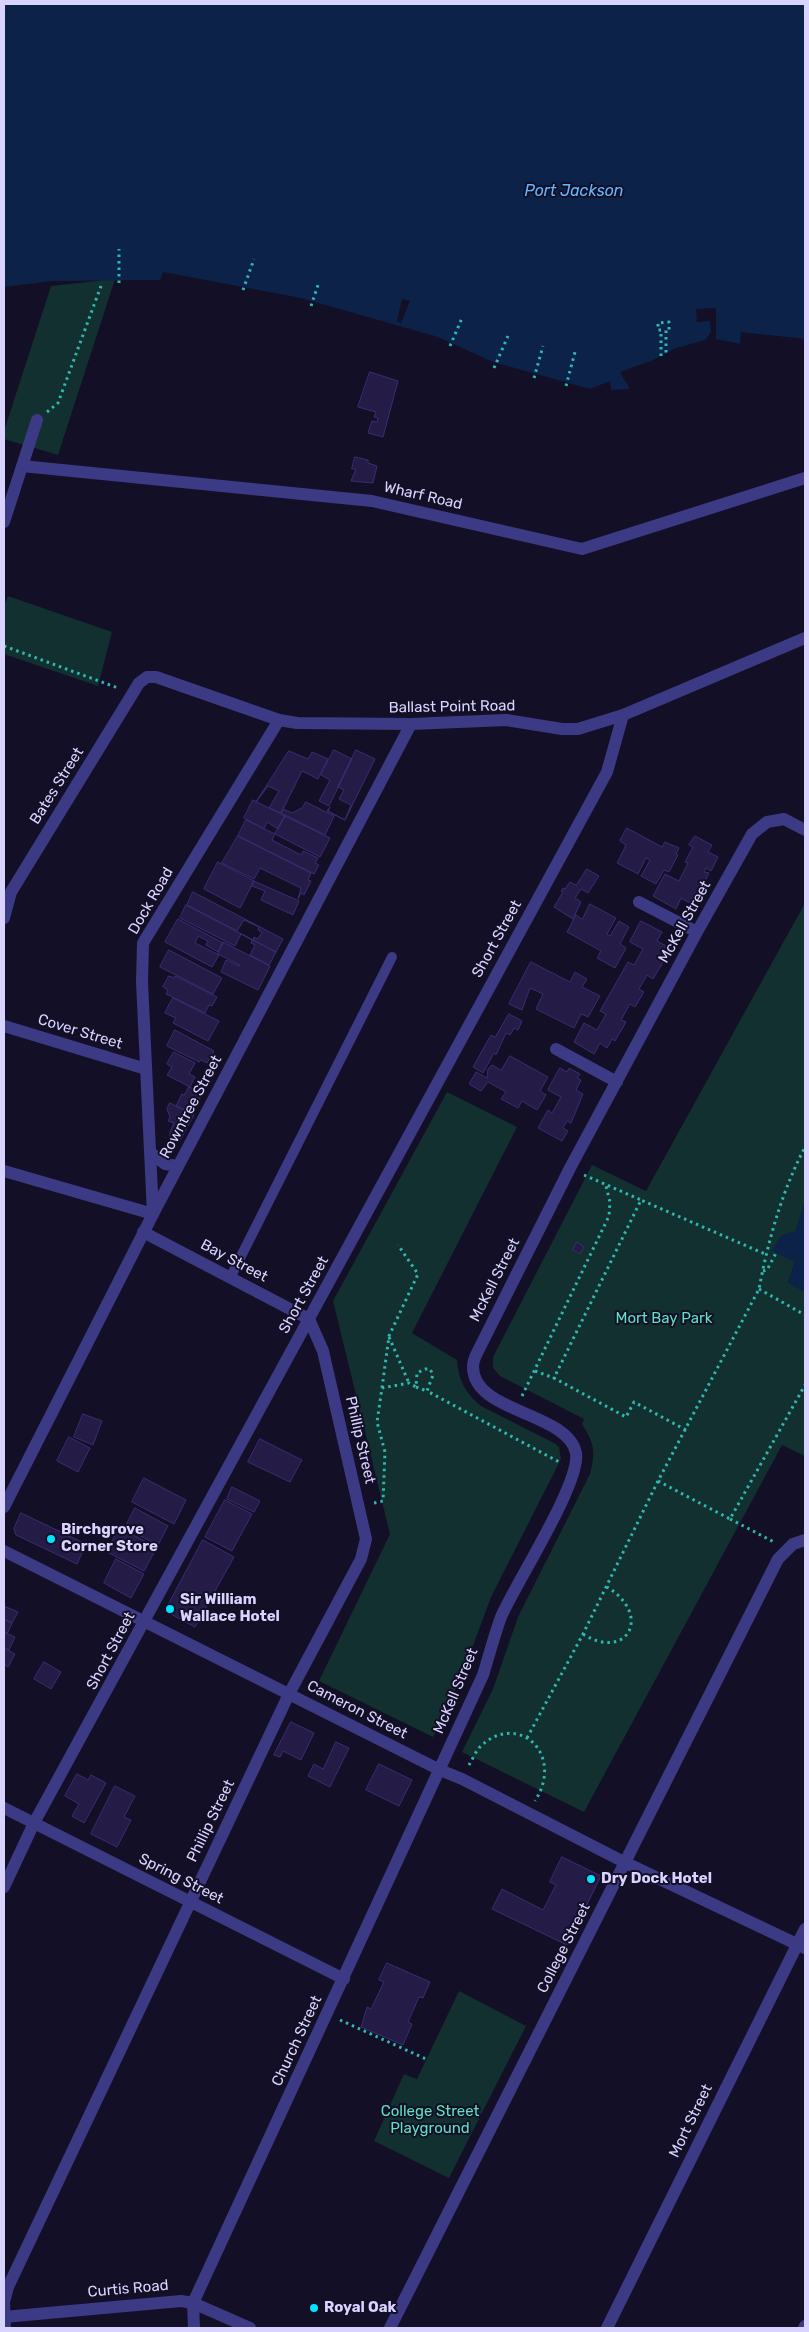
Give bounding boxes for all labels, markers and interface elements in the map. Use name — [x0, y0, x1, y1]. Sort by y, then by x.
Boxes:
water label: Port Jackson — [524, 181, 624, 201]
street label: Wharf Road — [382, 478, 464, 514]
street label: Ballast Point Road — [388, 697, 516, 717]
street label: Bates Street — [26, 744, 88, 828]
street label: Dock Road — [125, 864, 177, 938]
street label: McKell Street — [655, 878, 715, 966]
street label: Short Street — [468, 897, 526, 981]
street label: Cover Street — [36, 1011, 124, 1053]
street label: Rowntree Street — [156, 1052, 226, 1162]
street label: McKell Street — [466, 1235, 524, 1325]
street label: Bay Street — [197, 1236, 271, 1286]
street label: Short Street — [275, 1253, 333, 1337]
park label: Mort Bay Park — [615, 1310, 713, 1328]
street label: Phillip Street — [341, 1394, 379, 1486]
place label: Birchgrove Corner Store — [61, 1521, 158, 1556]
marker: Birchgrove Corner Store — [45, 1533, 57, 1545]
place label: Sir William Wallace Hotel — [180, 1591, 280, 1626]
marker: Sir William Wallace Hotel — [164, 1603, 176, 1615]
street label: Short Street — [83, 1609, 139, 1693]
street label: McKell Street — [430, 1645, 482, 1737]
street label: Cameron Street — [304, 1677, 410, 1743]
street label: Phillip Street — [183, 1777, 239, 1865]
street label: Spring Street — [136, 1850, 226, 1908]
place label: Dry Dock Hotel — [601, 1870, 712, 1888]
marker: Dry Dock Hotel — [585, 1873, 597, 1885]
street label: College Street — [534, 1900, 594, 1996]
street label: Church Street — [268, 1993, 326, 2089]
street label: Mort Street — [666, 2081, 716, 2161]
park label: College Street Playground — [381, 2103, 479, 2138]
street label: Curtis Road — [87, 2277, 169, 2301]
place label: Royal Oak — [324, 2299, 396, 2317]
marker: Royal Oak — [308, 2302, 320, 2314]

